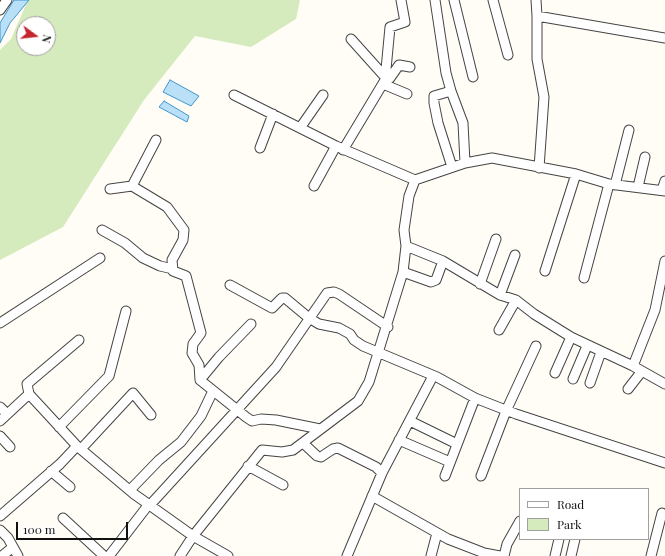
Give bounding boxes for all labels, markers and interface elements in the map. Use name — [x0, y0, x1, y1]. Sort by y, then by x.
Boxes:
north arrow — [16, 16, 56, 56]
text: N — [39, 33, 55, 45]
legend — [519, 488, 649, 540]
text: Road — [557, 496, 584, 512]
scale bar — [18, 514, 130, 540]
text: Park — [557, 516, 582, 532]
text: 100 m — [23, 521, 55, 537]

